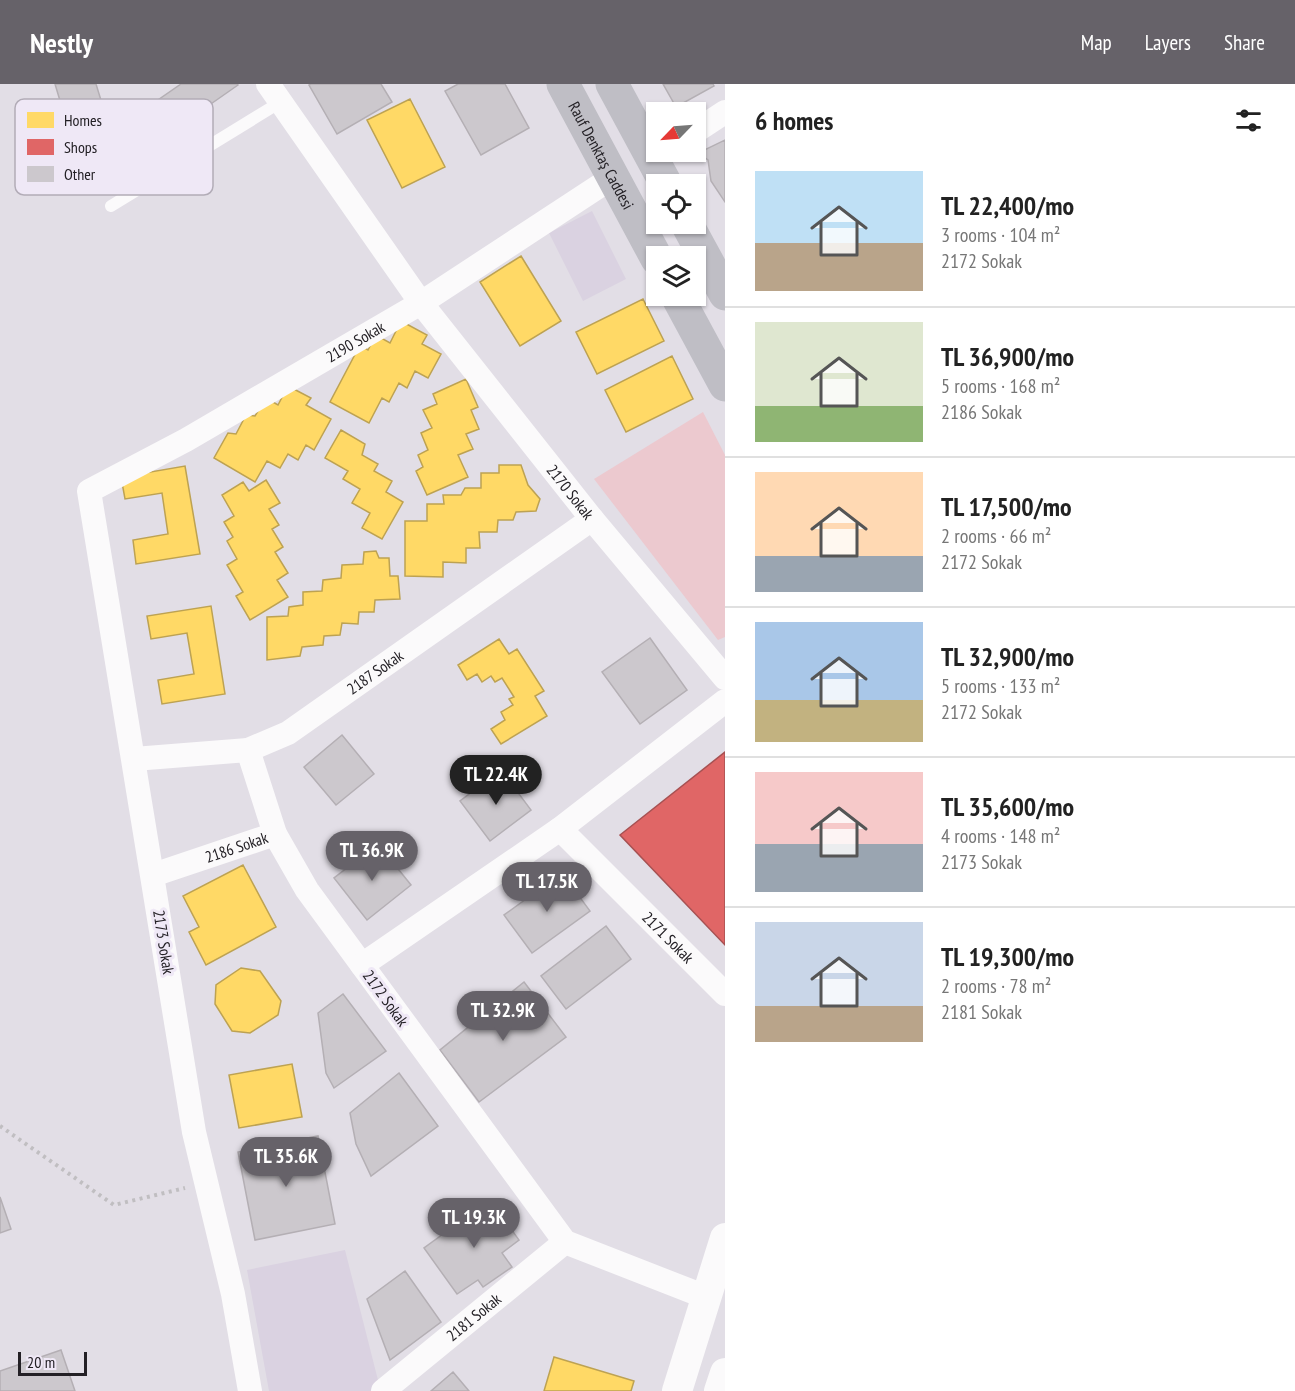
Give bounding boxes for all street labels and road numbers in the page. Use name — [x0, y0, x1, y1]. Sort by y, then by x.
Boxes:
street label: Rauf Denktaş Caddesi — [564, 98, 638, 213]
street label: 2190 Sokak — [322, 316, 389, 366]
street label: 2170 Sokak — [543, 460, 599, 524]
street label: 2187 Sokak — [343, 645, 407, 699]
street label: 2186 Sokak — [202, 827, 271, 867]
street label: 2171 Sokak — [638, 907, 699, 968]
street label: 2173 Sokak — [149, 908, 179, 976]
street label: 2172 Sokak — [359, 966, 414, 1031]
street label: 2181 Sokak — [442, 1288, 506, 1345]

